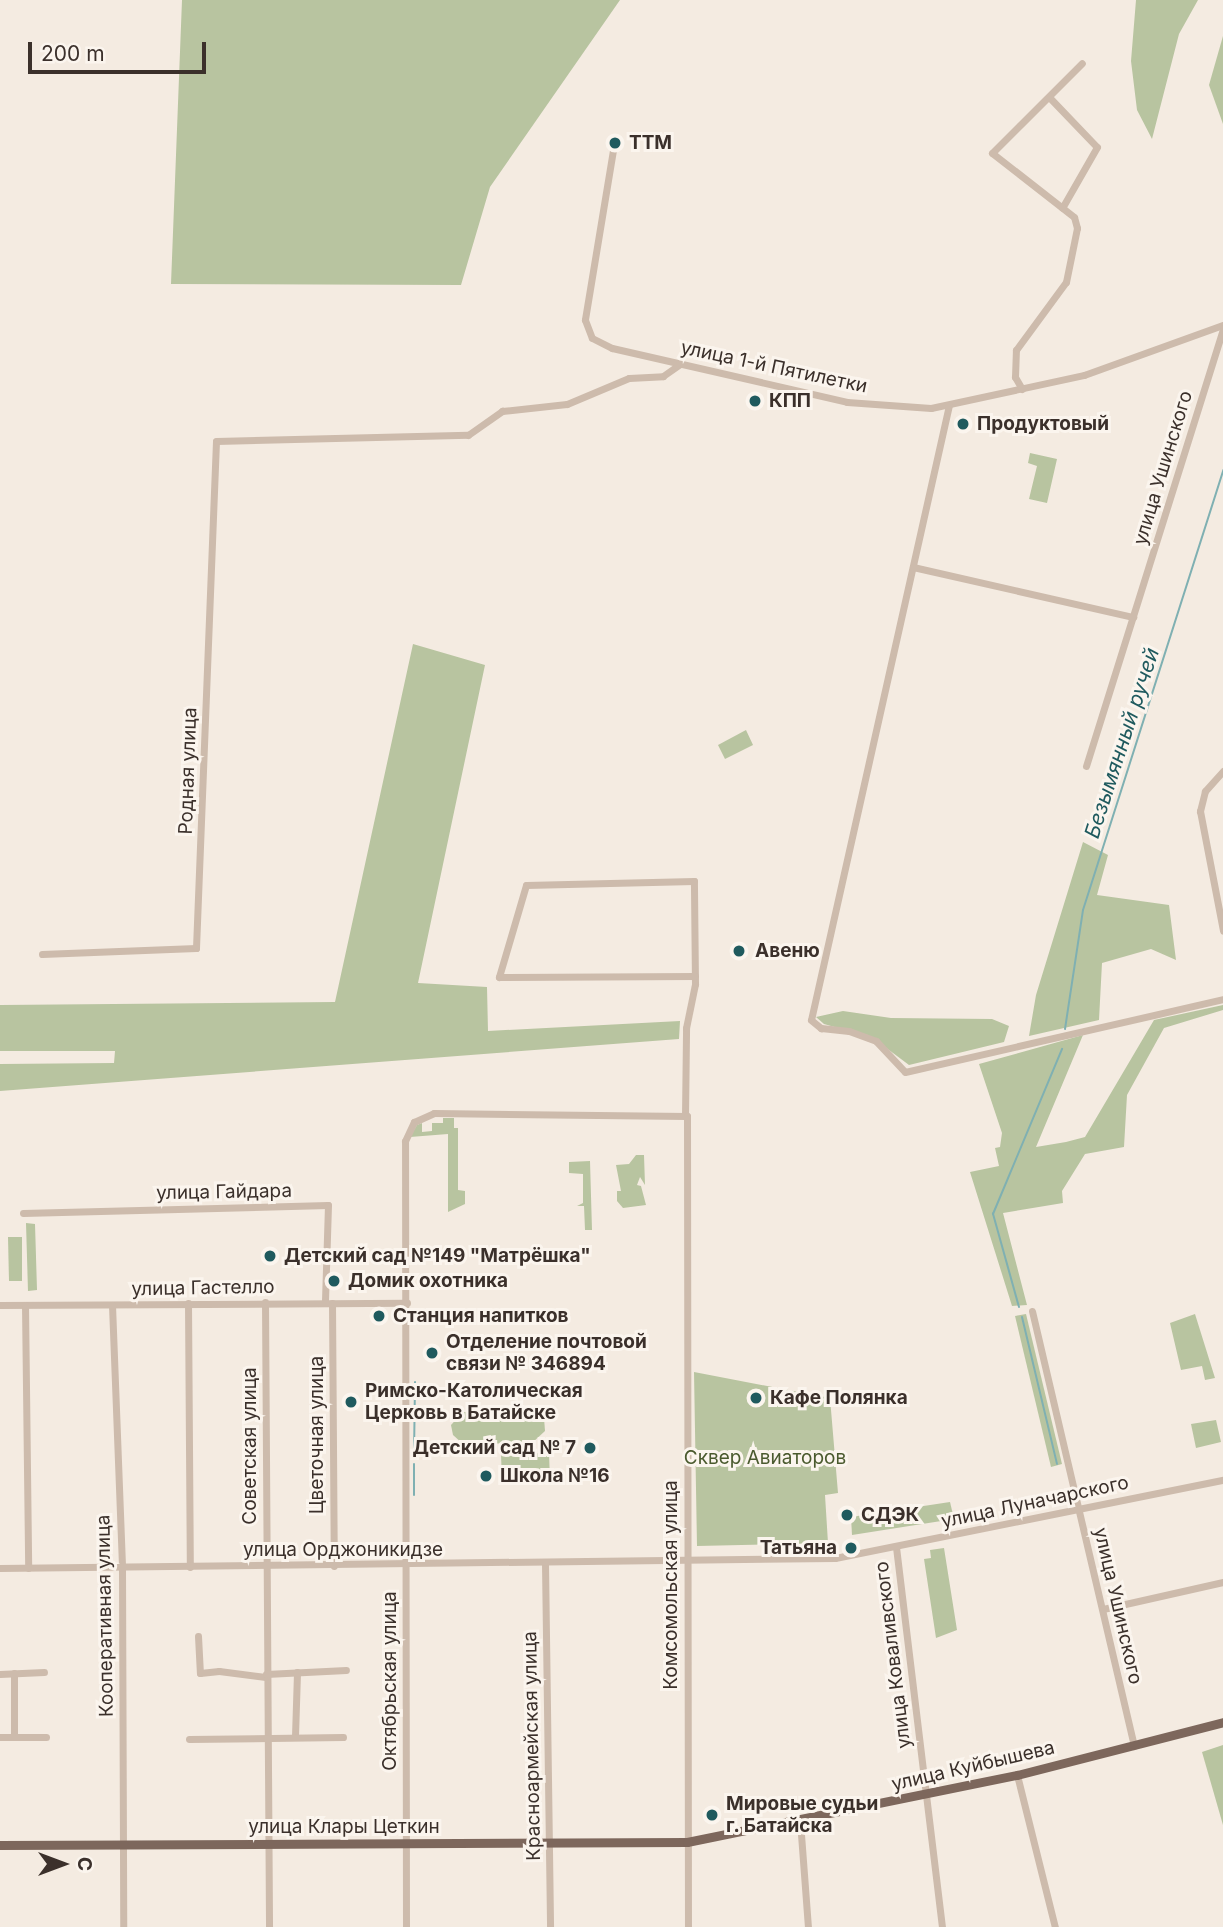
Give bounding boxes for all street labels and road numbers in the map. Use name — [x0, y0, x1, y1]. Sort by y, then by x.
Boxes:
street label: улица 1-й Пятилетки — [679, 336, 869, 398]
street label: улица Ушинского — [1129, 388, 1197, 548]
street label: Родная улица — [174, 707, 202, 835]
street label: улица Гайдара — [156, 1179, 292, 1205]
street label: улица Гастелло — [131, 1275, 275, 1301]
street label: Цветочная улица — [306, 1356, 328, 1514]
street label: Советская улица — [239, 1367, 261, 1525]
street label: улица Луначарского — [939, 1471, 1131, 1533]
street label: Комсомольская улица — [660, 1480, 682, 1690]
street label: Кооперативная улица — [92, 1515, 118, 1717]
street label: улица Ушинского — [1089, 1525, 1147, 1687]
street label: улица Орджоникидзе — [243, 1539, 443, 1561]
street label: улица Коваливского — [870, 1560, 916, 1750]
street label: Октябрьская улица — [379, 1591, 401, 1771]
street label: Красноармейская улица — [519, 1631, 545, 1861]
street label: улица Куйбышева — [889, 1736, 1057, 1796]
street label: улица Клары Цеткин — [248, 1816, 440, 1838]

